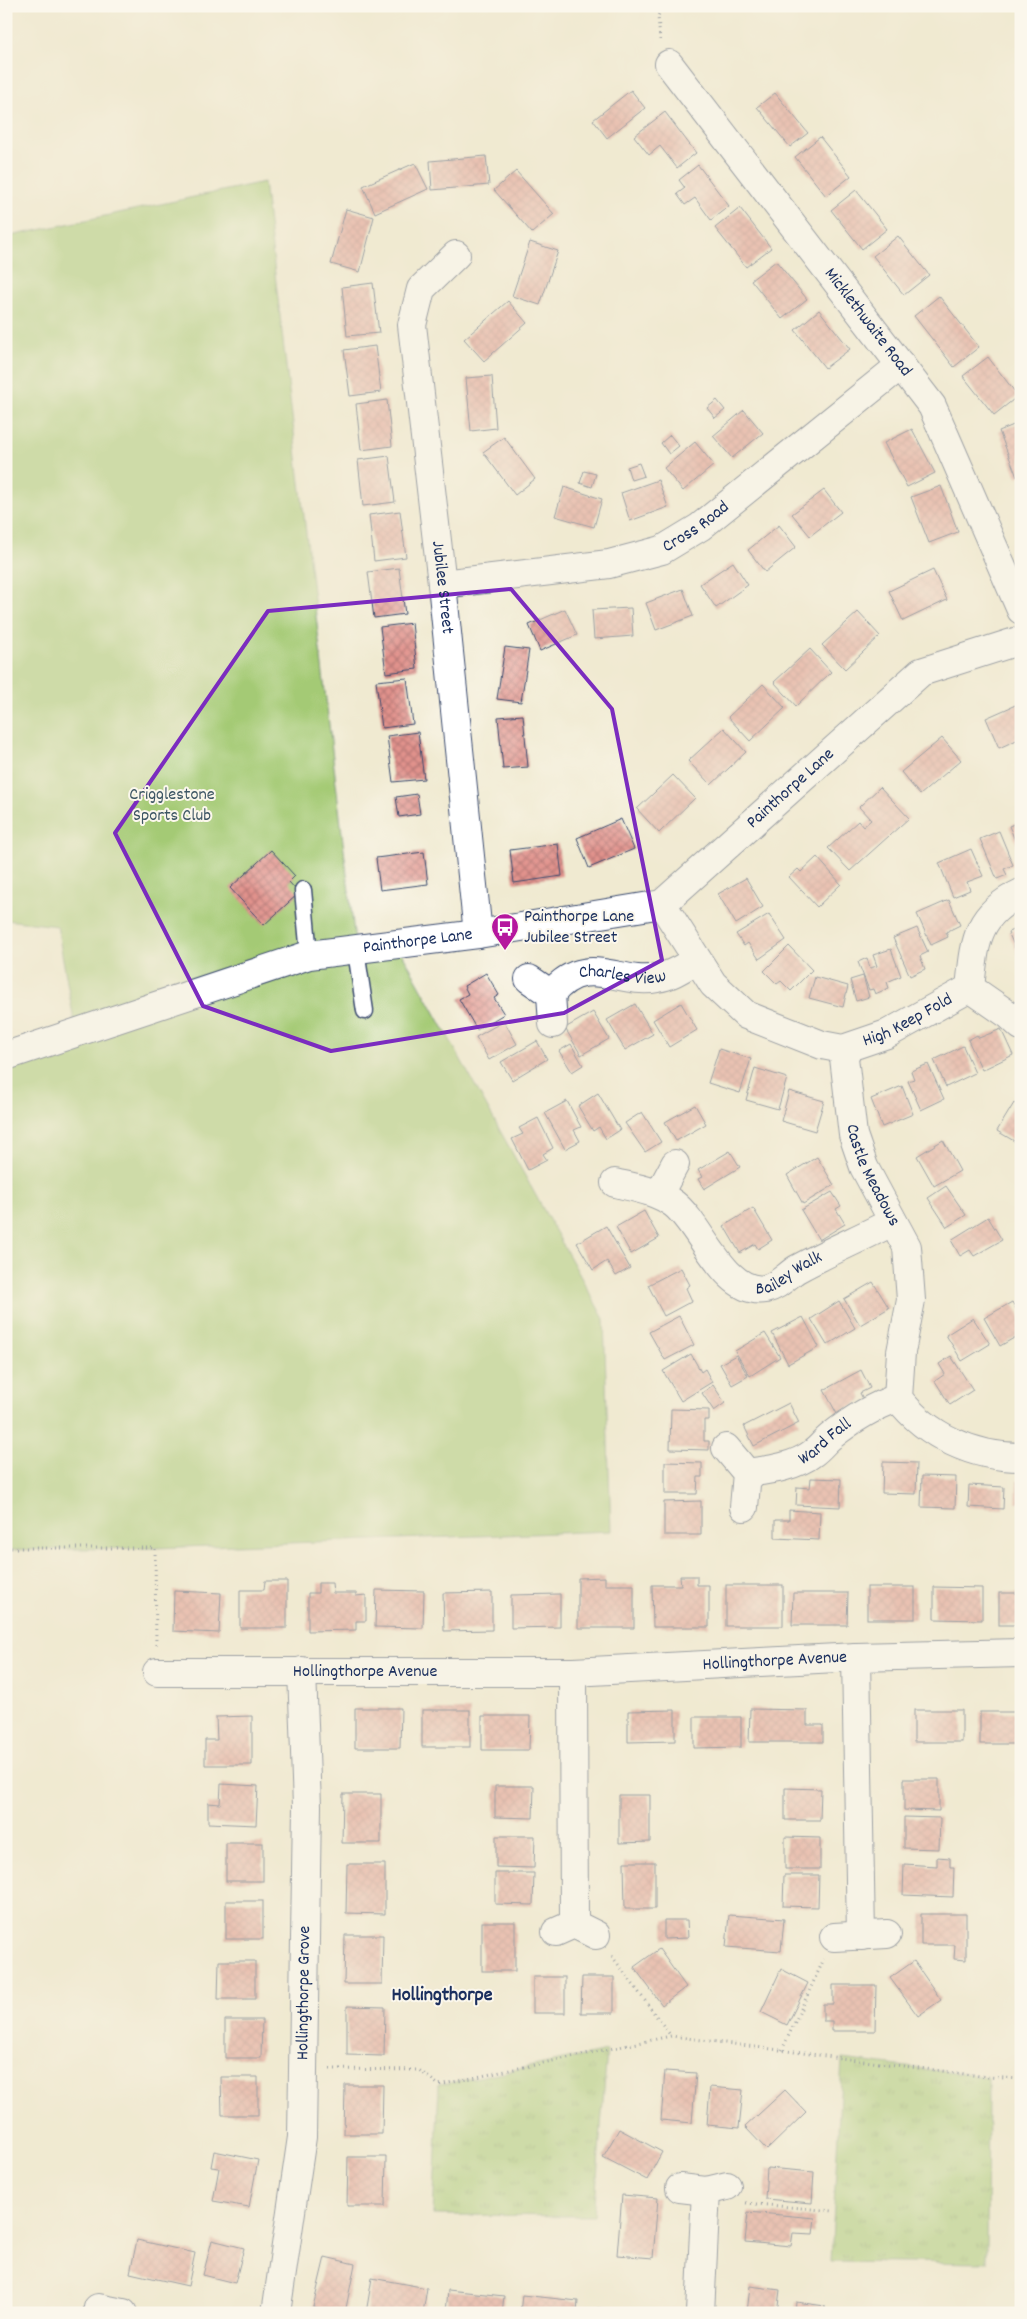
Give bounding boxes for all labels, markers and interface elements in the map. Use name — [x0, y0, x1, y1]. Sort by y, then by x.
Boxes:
street label: Micklethwaite Road — [818, 263, 918, 382]
street label: Cross Road — [658, 495, 735, 559]
street label: Jubilee Street — [425, 539, 460, 635]
street label: Painthorpe Lane — [741, 742, 840, 835]
park label: Crigglestone Sports Club — [129, 783, 215, 829]
place label: Painthorpe Lane Jubilee Street — [524, 905, 634, 951]
bus stop icon: Painthorpe Lane Jubilee Street — [490, 912, 520, 951]
street label: Painthorpe Lane — [361, 922, 474, 961]
street label: Charles View — [577, 960, 669, 992]
street label: High Keep Fold — [859, 987, 957, 1054]
street label: Castle Meadows — [839, 1123, 906, 1231]
street label: Bailey Walk — [756, 1245, 827, 1302]
street label: Ward Fall — [794, 1412, 857, 1472]
street label: Hollingthorpe Avenue — [702, 1645, 848, 1678]
street label: Hollingthorpe Avenue — [293, 1660, 437, 1685]
street label: Hollingthorpe Grove — [291, 1925, 318, 2060]
district label: Hollingthorpe — [391, 1982, 493, 2010]

